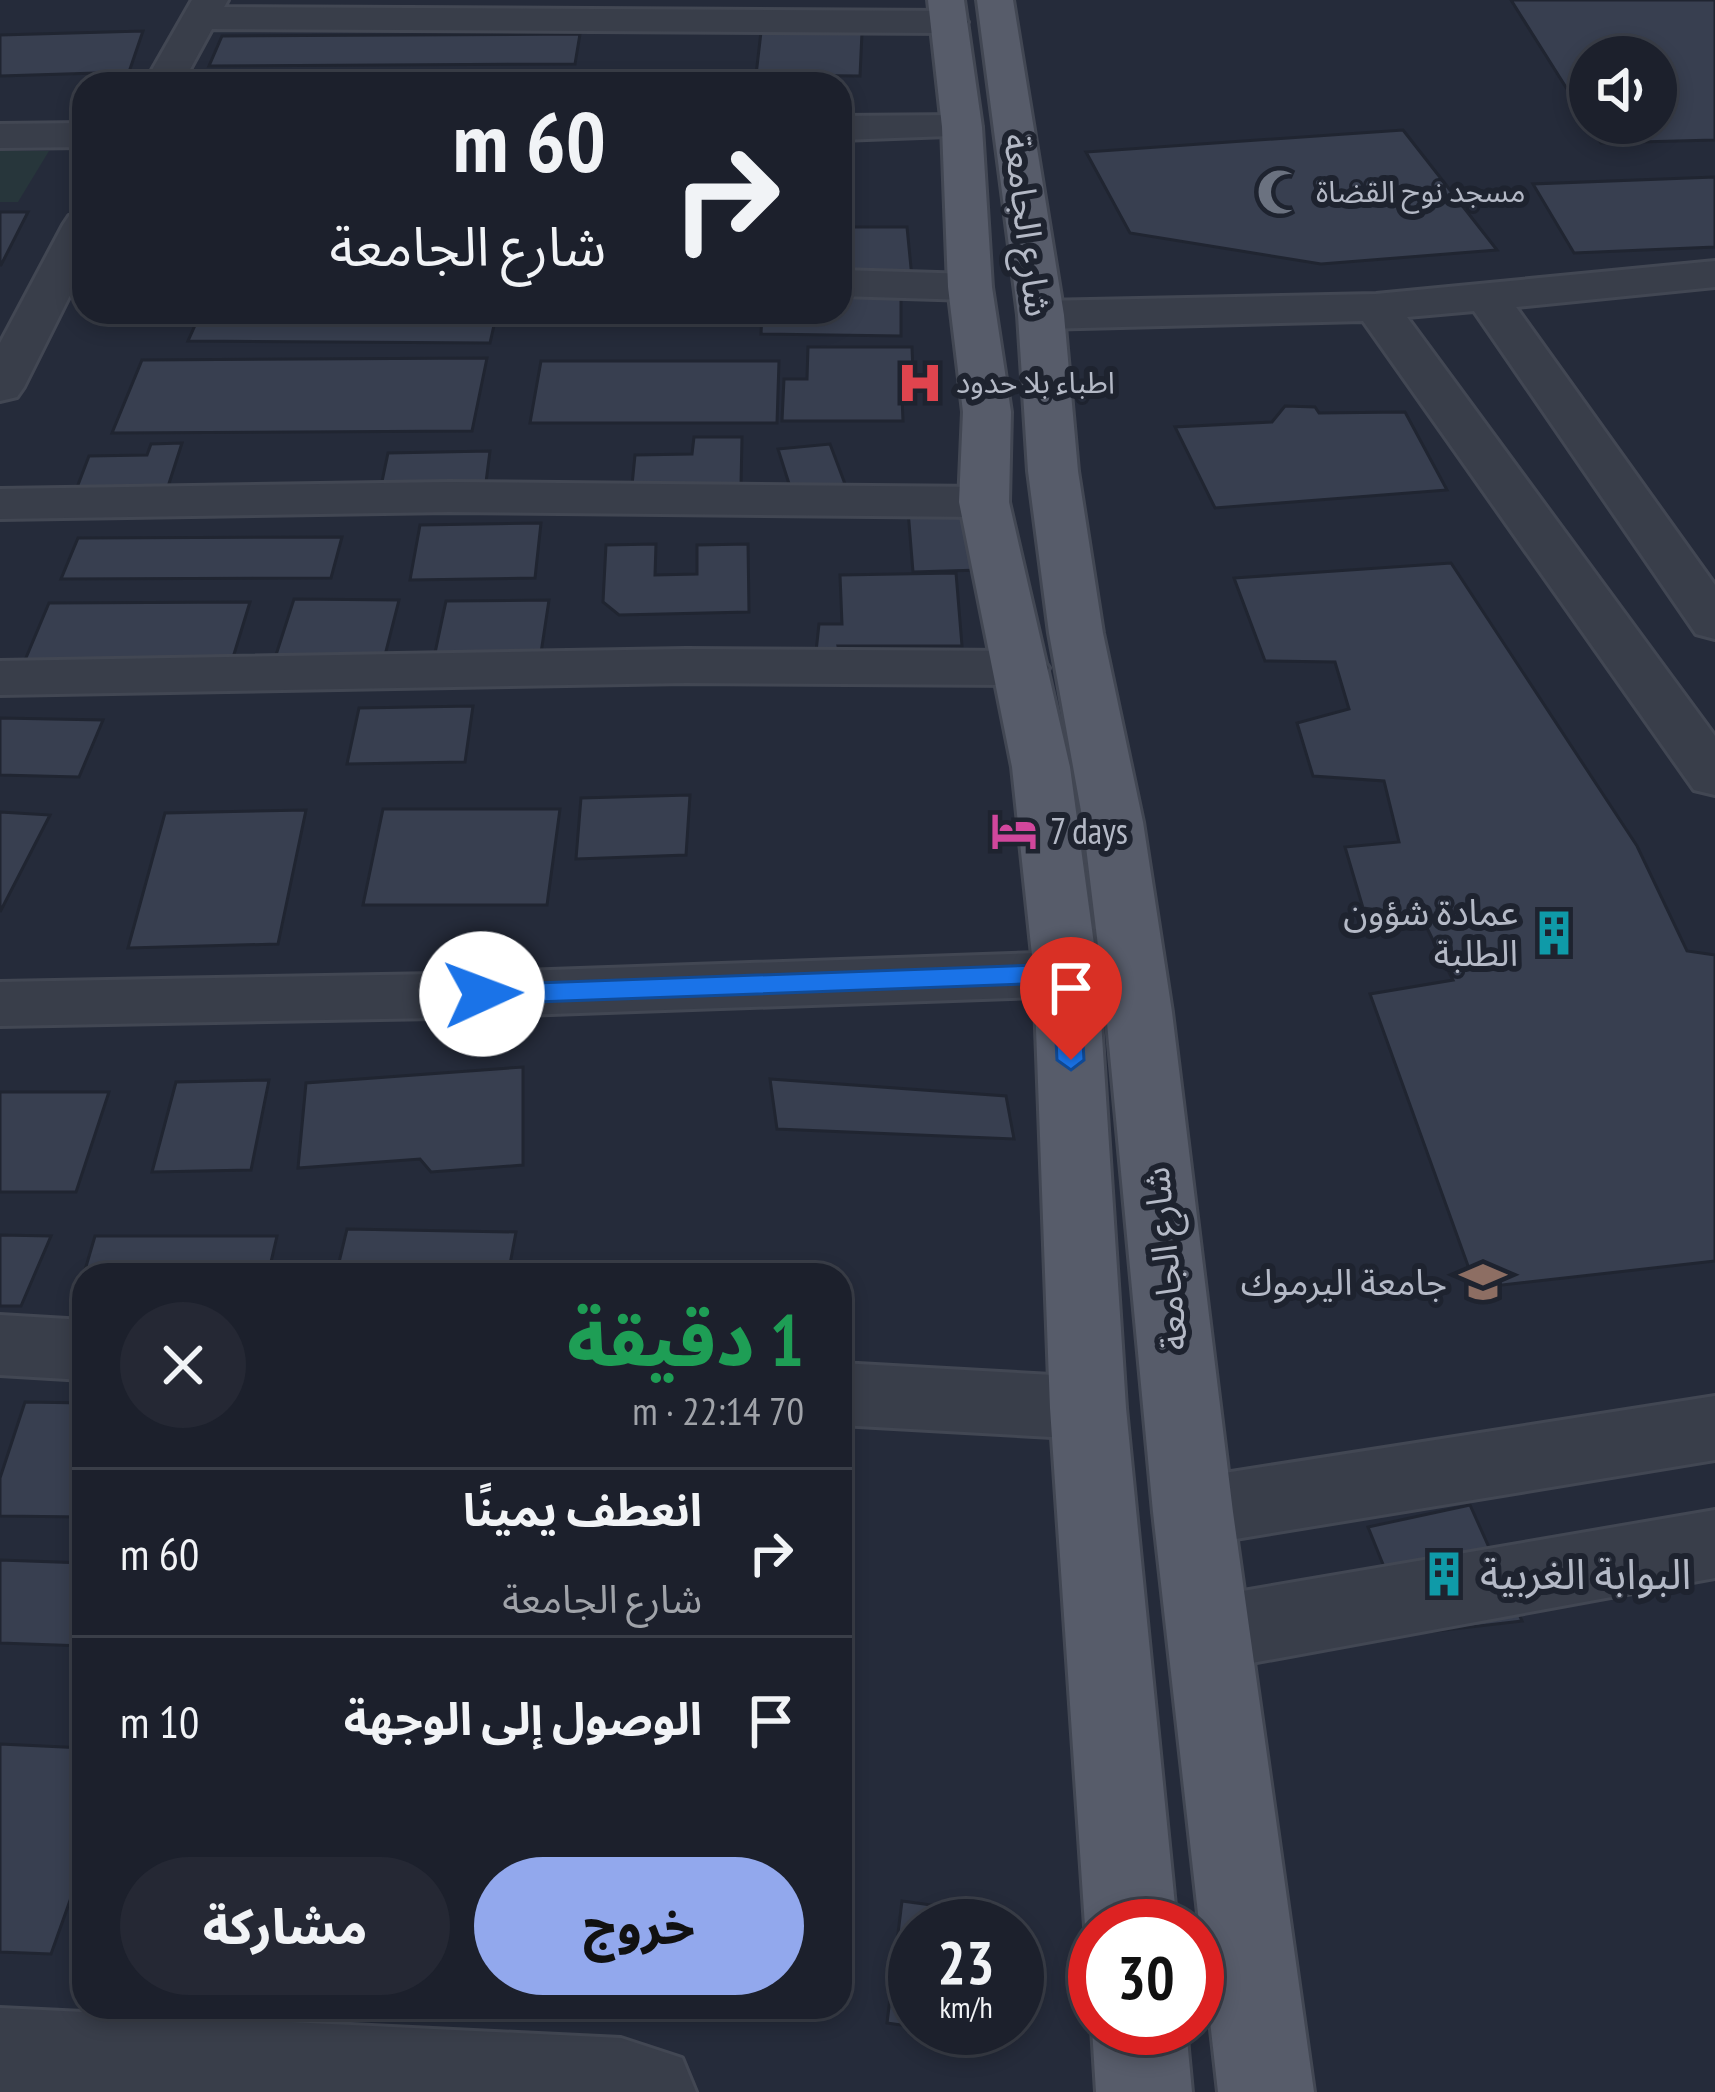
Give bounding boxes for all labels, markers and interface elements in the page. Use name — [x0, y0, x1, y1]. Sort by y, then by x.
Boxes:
map controls — [1569, 36, 1677, 144]
button: sound — [1569, 36, 1677, 144]
text: 60 m — [453, 86, 606, 195]
icon: right — [648, 120, 804, 276]
street label: شارع الجامعة — [990, 131, 1063, 320]
mosque icon: مسجد نوح القضاة — [1255, 167, 1305, 217]
place label: مسجد نوح القضاة — [1316, 171, 1526, 214]
text: شارع الجامعة — [330, 211, 606, 281]
hospital icon: اطباء بلا حدود — [895, 358, 945, 408]
place label: اطباء بلا حدود — [956, 362, 1115, 401]
hotel icon: 7 days — [989, 806, 1039, 856]
place label: 7 days — [1050, 807, 1128, 854]
place label: عمادة شؤون الطلبة — [1343, 888, 1518, 976]
building icon: عمادة شؤون الطلبة — [1529, 908, 1579, 958]
position arrow — [419, 931, 545, 1057]
pin — [1020, 937, 1122, 1060]
icon: arrive — [1038, 955, 1104, 1021]
street label: شارع الجامعة — [1131, 1165, 1201, 1353]
school or university icon: جامعة اليرموك — [1458, 1257, 1508, 1307]
place label: جامعة اليرموك — [1241, 1258, 1447, 1305]
text: 1 دقيقة — [567, 1293, 804, 1386]
button: close — [120, 1302, 246, 1428]
text: 70 m · 22:14 — [632, 1385, 804, 1436]
text: انعطف يمينًا — [463, 1480, 702, 1538]
icon: right — [738, 1520, 804, 1586]
text: 60 m — [120, 1524, 199, 1582]
place label: البوابة الغربية — [1480, 1546, 1691, 1601]
building icon: البوابة الغربية — [1419, 1549, 1469, 1599]
text: شارع الجامعة — [502, 1573, 702, 1624]
icon: arrive — [738, 1688, 804, 1754]
text: الوصول إلى الوجهة — [344, 1689, 702, 1747]
text: 10 m — [120, 1692, 199, 1750]
button: مشاركة — [120, 1857, 450, 1995]
button: خروج — [474, 1857, 804, 1995]
speed limit sign: 30 — [1068, 1899, 1224, 2055]
text: 23 — [937, 1923, 995, 2001]
text: km/h — [939, 1987, 993, 2026]

